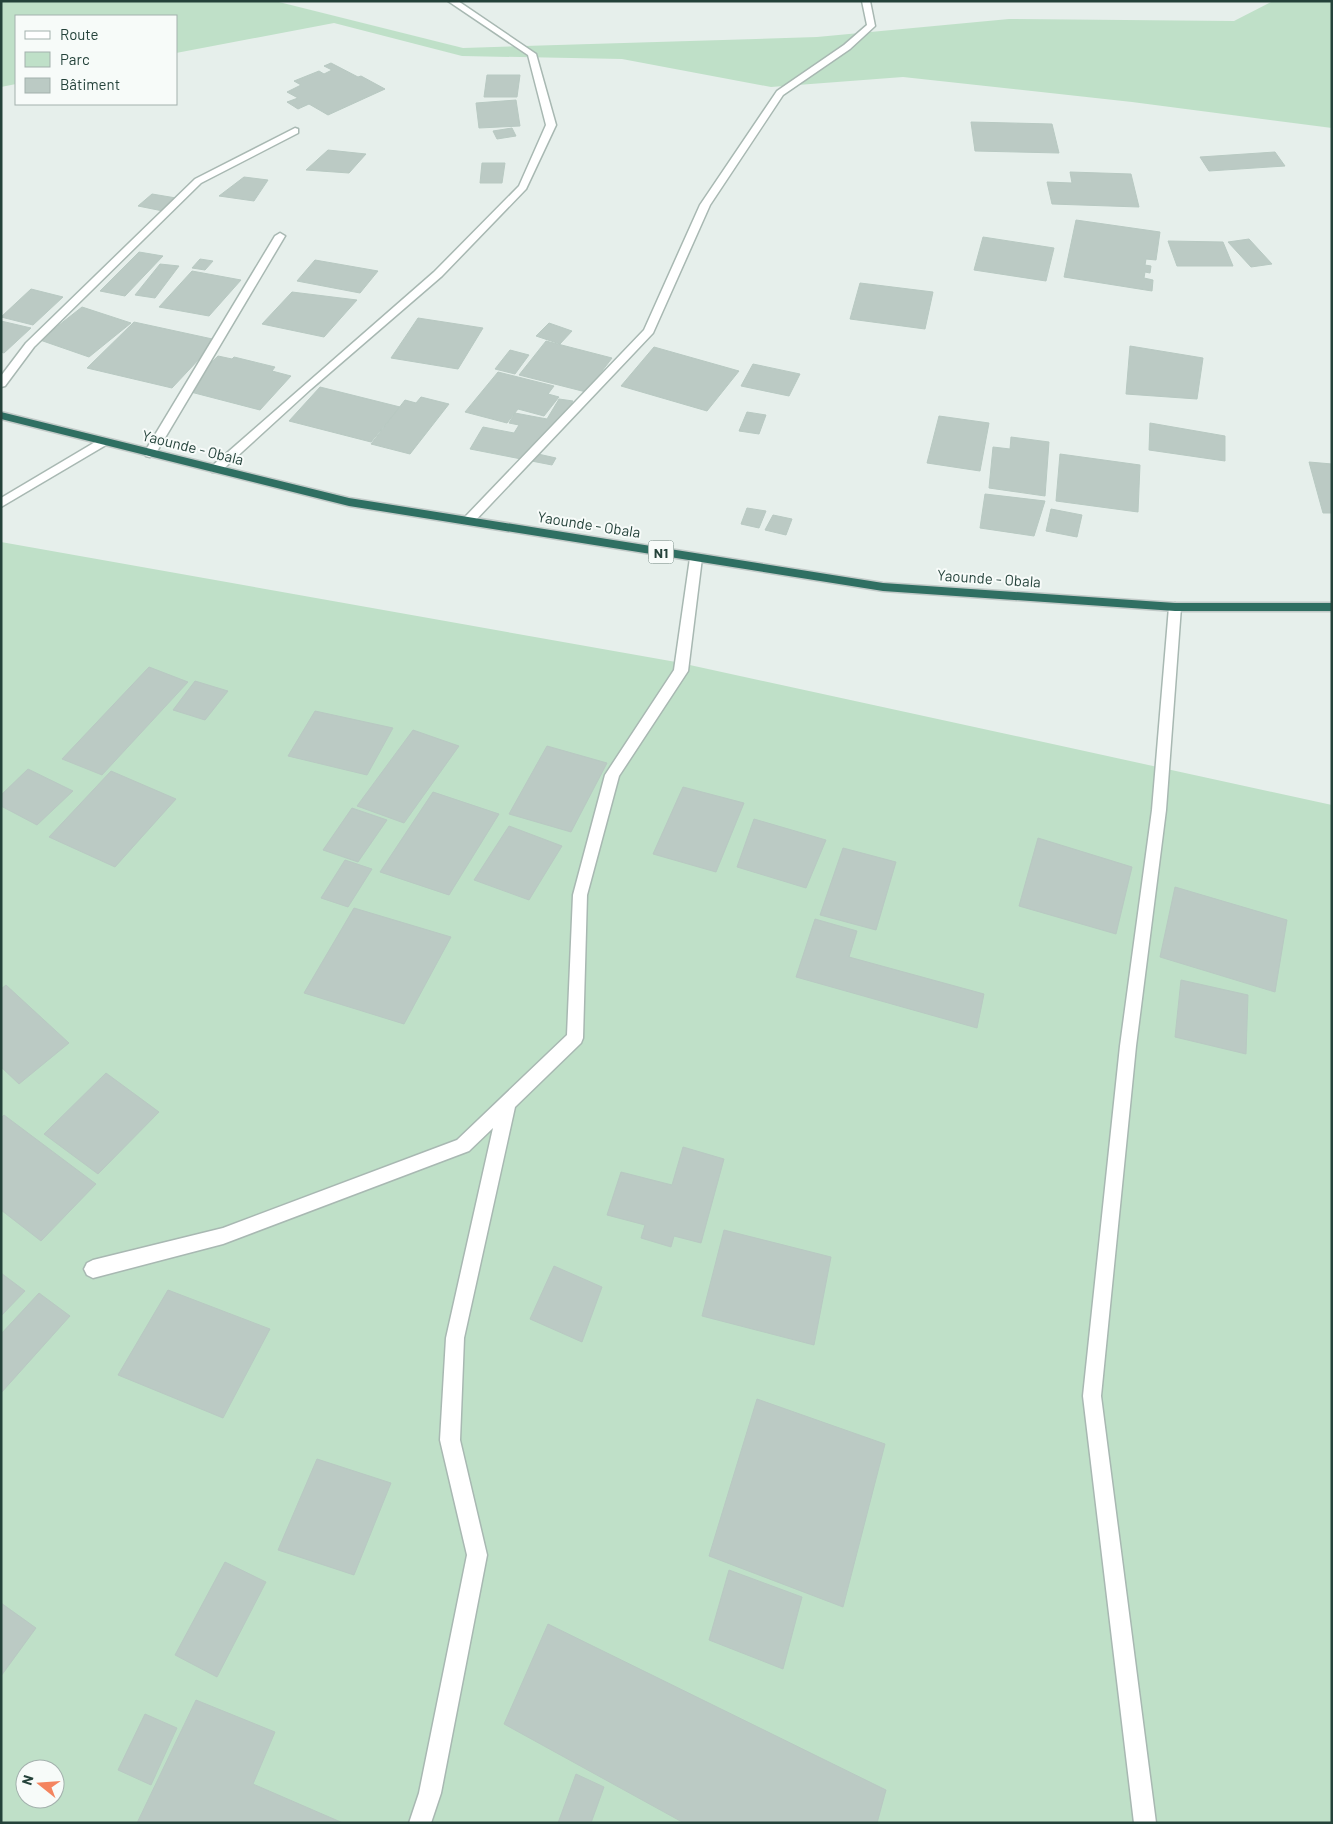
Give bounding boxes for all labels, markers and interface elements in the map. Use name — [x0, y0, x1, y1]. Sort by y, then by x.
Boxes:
legend — [15, 15, 178, 105]
text: Route — [60, 25, 99, 43]
text: Parc — [60, 50, 90, 68]
text: Bâtiment — [60, 75, 120, 93]
street label: Yaounde - Obala — [140, 426, 246, 468]
street label: Yaounde - Obala — [536, 507, 642, 541]
road number: N1 — [648, 540, 674, 564]
street label: Yaounde - Obala — [936, 565, 1042, 591]
north arrow — [15, 1759, 65, 1809]
text: N — [18, 1773, 37, 1787]

